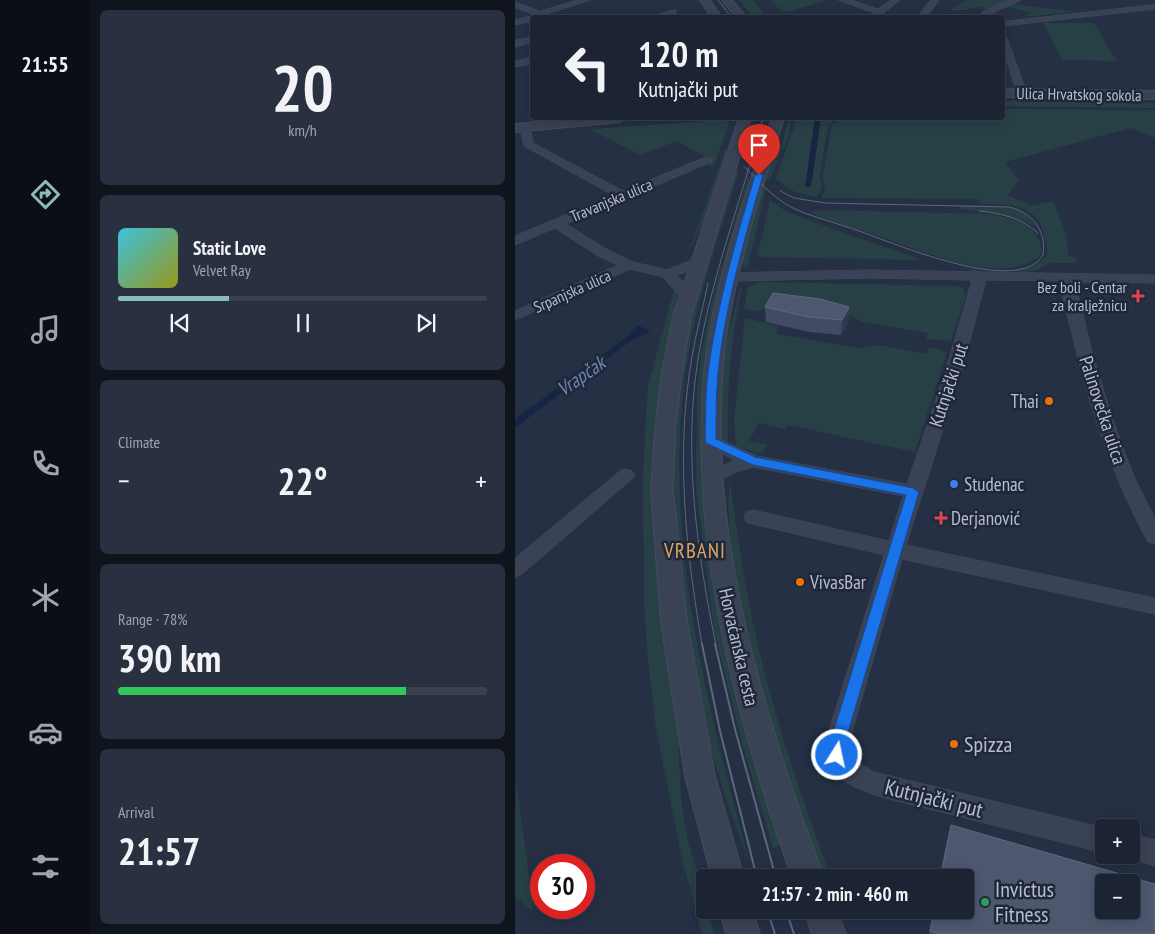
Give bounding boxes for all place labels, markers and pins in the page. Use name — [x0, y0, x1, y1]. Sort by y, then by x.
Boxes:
pin — [738, 124, 780, 175]
place label: Bez boli - Centar za kralježnicu — [1037, 277, 1128, 315]
marker: Bez boli - Centar za kralježnicu — [1131, 289, 1145, 303]
place label: Thai — [1010, 389, 1039, 413]
marker: Thai — [1043, 395, 1055, 407]
place label: Studenac — [964, 472, 1025, 496]
marker: Studenac — [948, 478, 960, 490]
place label: Derjanović — [951, 506, 1021, 530]
marker: Derjanović — [935, 512, 947, 524]
place label: VivasBar — [809, 570, 867, 594]
marker: VivasBar — [794, 576, 806, 588]
place label: Spizza — [964, 730, 1012, 758]
marker: Spizza — [948, 738, 960, 750]
place label: Invictus Fitness — [995, 875, 1054, 928]
marker: Invictus Fitness — [979, 896, 991, 908]

